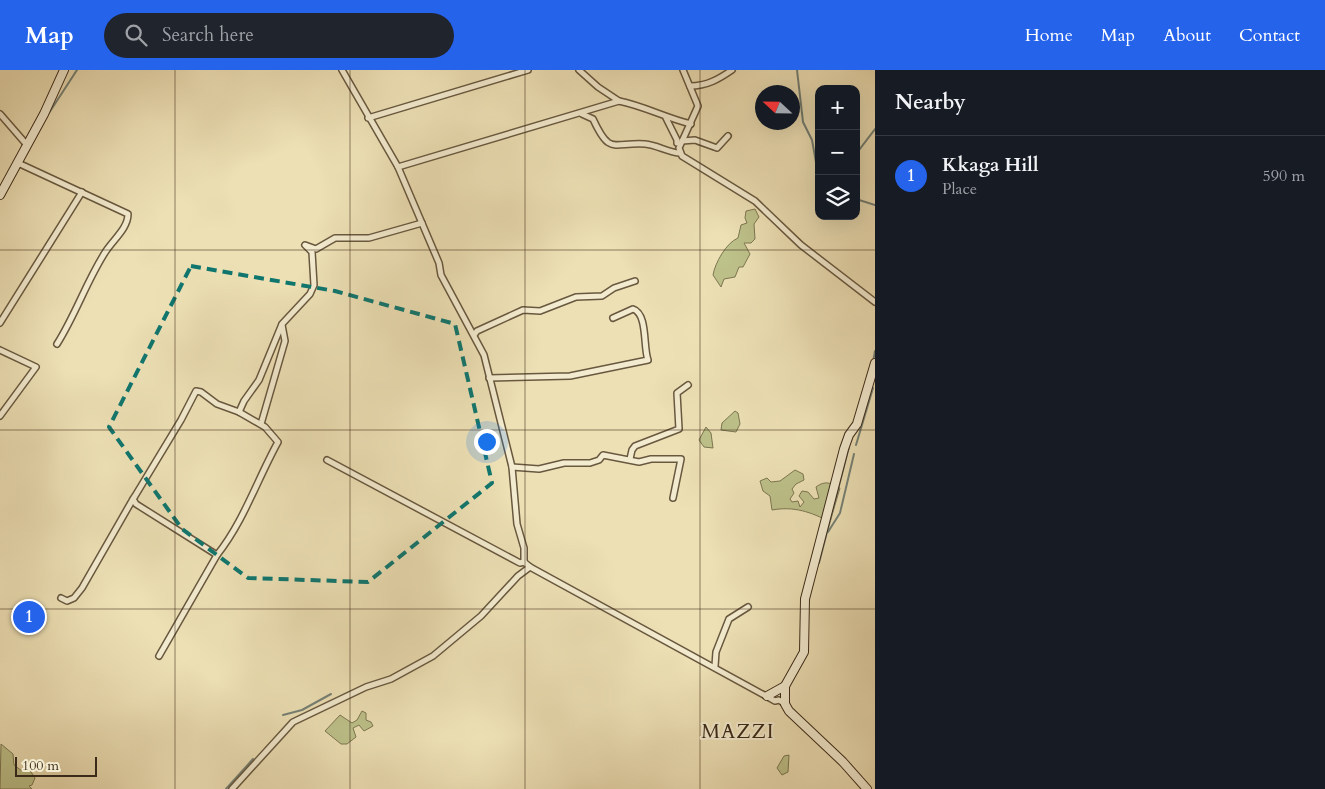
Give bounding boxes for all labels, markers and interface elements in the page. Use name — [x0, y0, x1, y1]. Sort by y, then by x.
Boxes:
search box — [104, 13, 454, 58]
text: Map — [25, 19, 74, 52]
icon: search — [122, 21, 150, 49]
text: Search here — [162, 22, 254, 48]
text: Home — [1025, 23, 1073, 48]
text: Map — [1101, 23, 1135, 48]
text: About — [1163, 23, 1211, 48]
text: Contact — [1239, 23, 1300, 48]
north arrow — [755, 85, 800, 130]
map controls — [815, 85, 860, 220]
button: + — [815, 85, 860, 130]
text: Nearby — [895, 88, 966, 117]
button: − — [815, 130, 860, 175]
text: Kkaga Hill — [942, 152, 1038, 178]
text: 1 — [907, 165, 915, 187]
text: 590 m — [1263, 165, 1305, 187]
button: layers — [815, 175, 860, 220]
text: Place — [942, 178, 977, 200]
your location — [474, 429, 500, 455]
pin: 1 — [13, 598, 45, 636]
district label: MAZZI — [701, 718, 775, 745]
scale bar — [15, 754, 98, 777]
text: 100 m — [22, 756, 59, 775]

